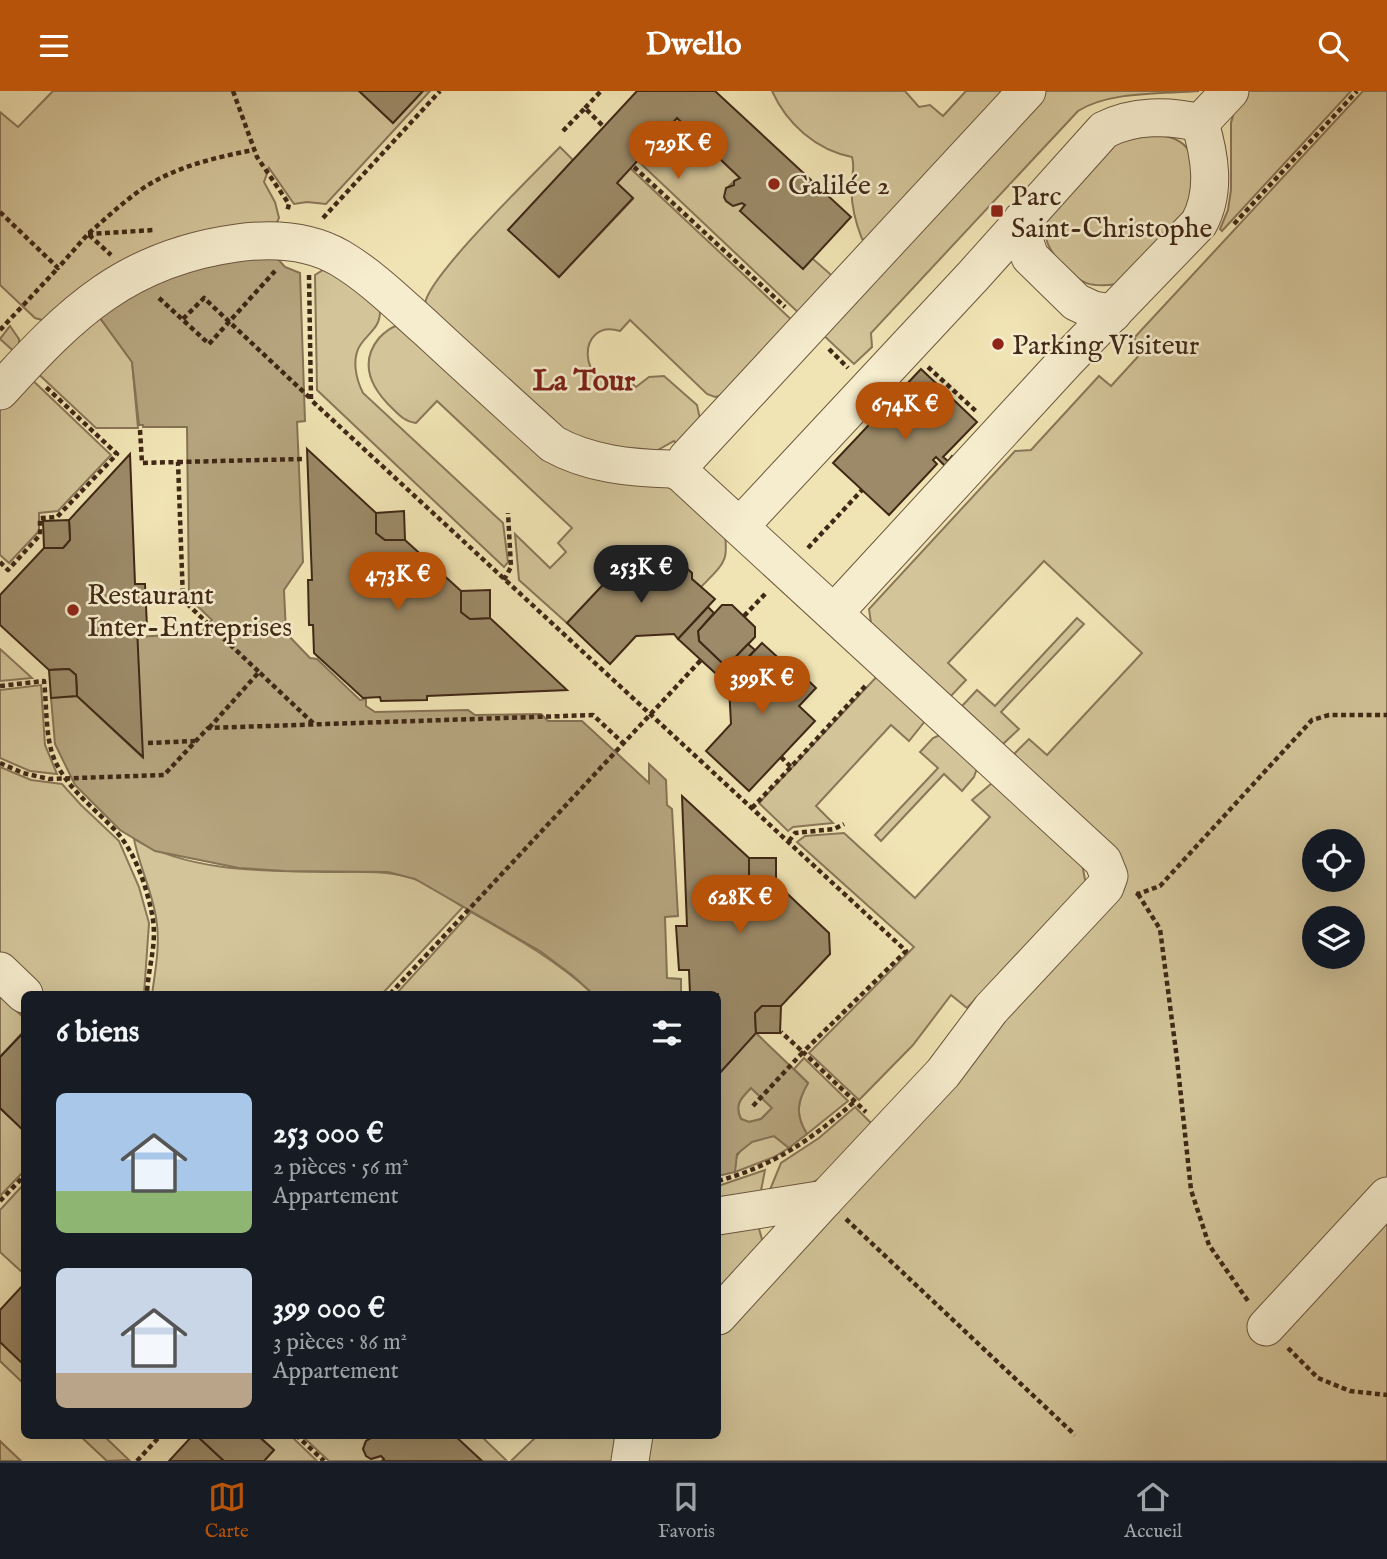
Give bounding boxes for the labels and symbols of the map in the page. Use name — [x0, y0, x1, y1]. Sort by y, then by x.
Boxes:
pin: 729K € — [621, 122, 735, 181]
place label: Galilée 2 — [788, 169, 890, 204]
marker: Galilée 2 — [766, 176, 782, 192]
place label: Parc Saint-Christophe — [1011, 180, 1212, 247]
marker: Parc Saint-Christophe — [989, 203, 1005, 219]
place label: Parking Visiteur — [1012, 329, 1199, 364]
marker: Parking Visiteur — [990, 336, 1006, 352]
district label: La Tour — [533, 363, 636, 401]
pin: 674K € — [848, 383, 962, 442]
pin: 253K € — [584, 545, 698, 605]
pin: 473K € — [341, 553, 455, 612]
place label: Restaurant Inter-Entreprises — [87, 579, 292, 646]
marker: Restaurant Inter-Entreprises — [65, 602, 81, 618]
pin: 399K € — [705, 657, 819, 716]
pin: 628K € — [683, 875, 797, 935]

